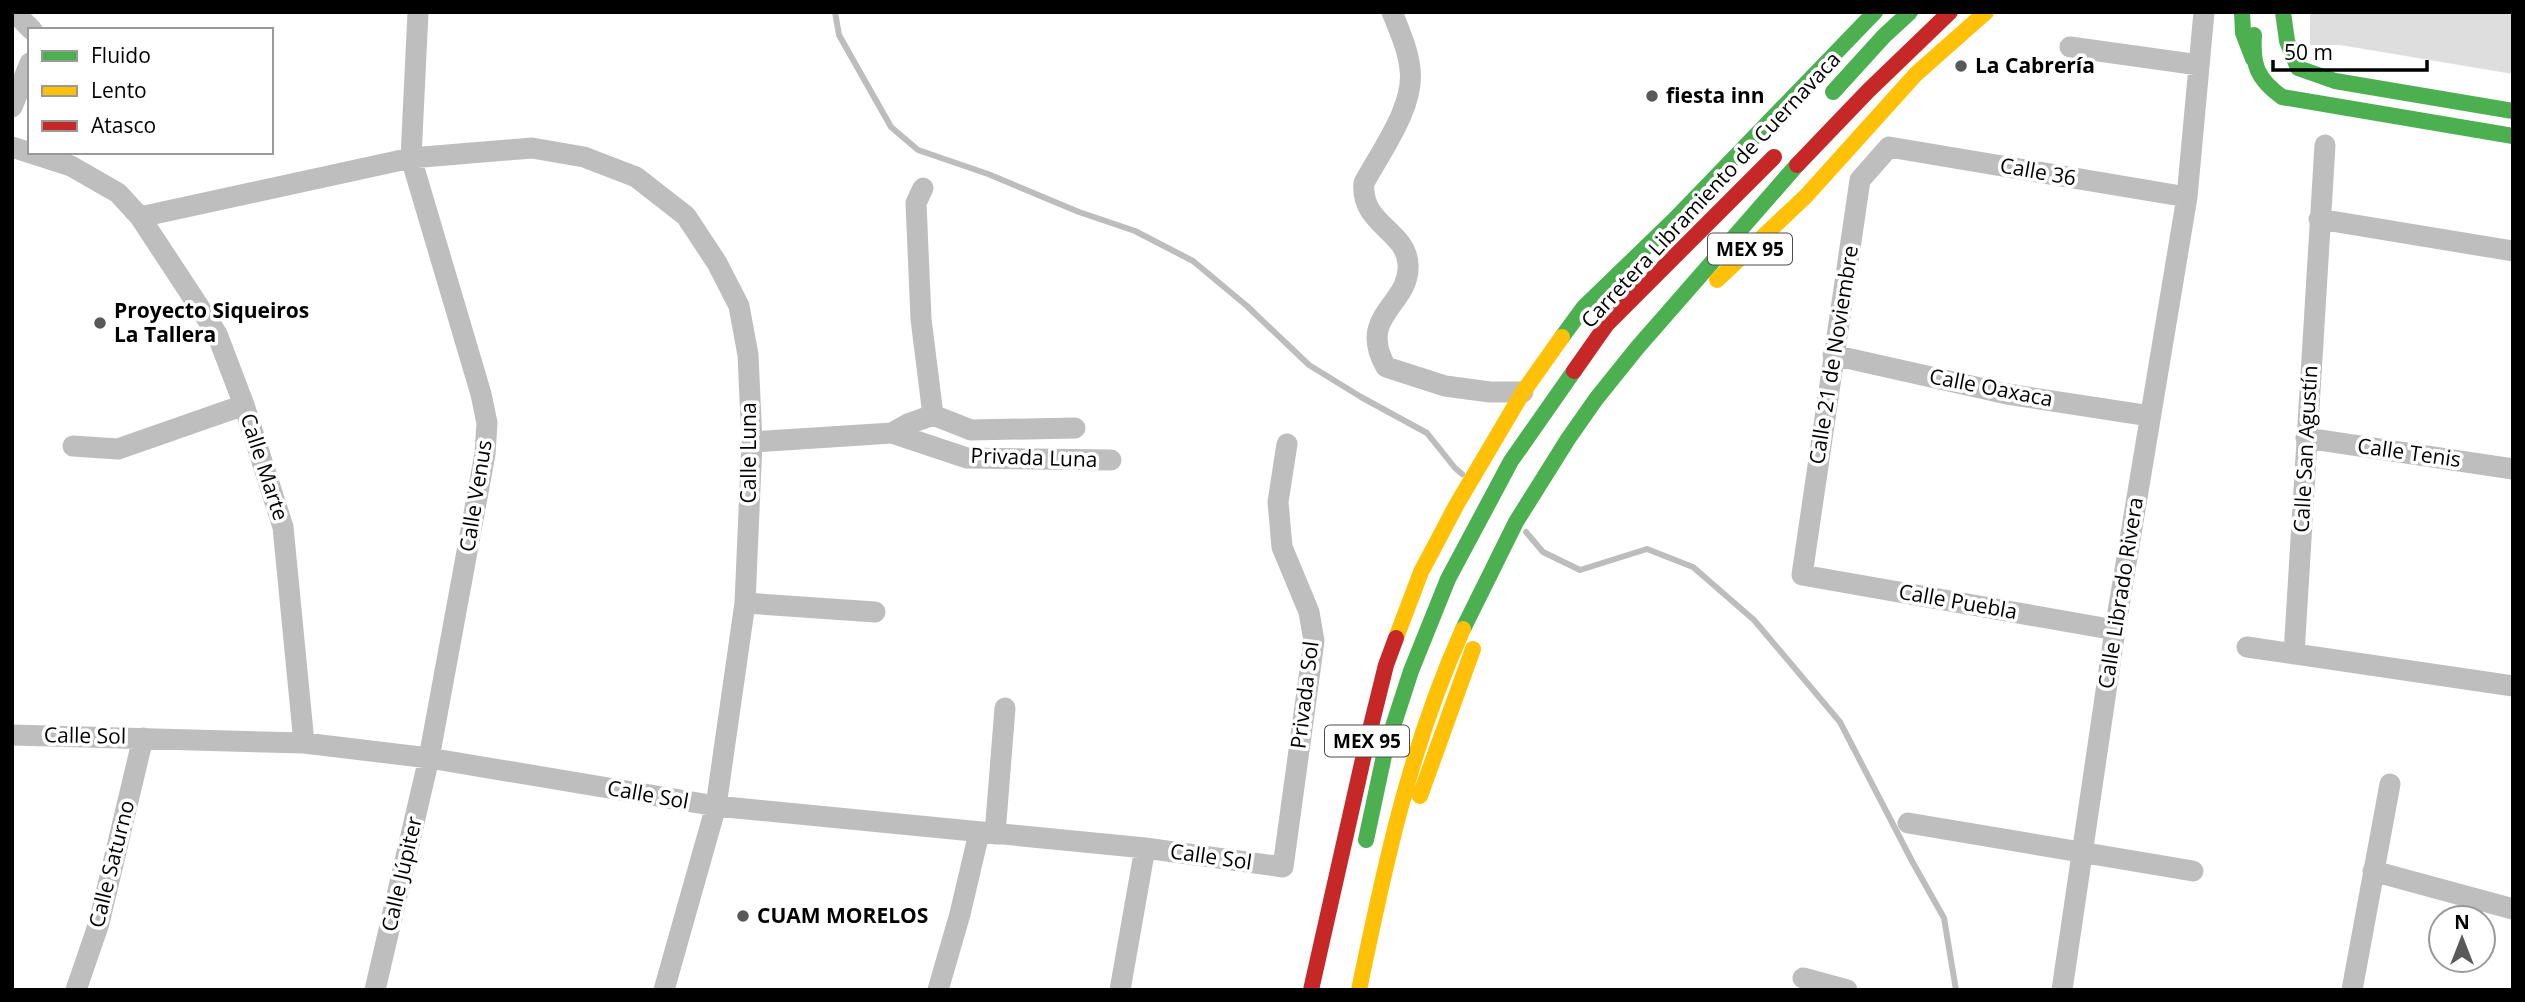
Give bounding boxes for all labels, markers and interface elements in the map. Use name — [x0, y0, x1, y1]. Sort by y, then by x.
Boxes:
legend — [28, 28, 273, 154]
scale bar — [2273, 28, 2427, 72]
text: 50 m — [2284, 38, 2333, 66]
text: Fluido — [91, 41, 151, 69]
street label: Carretera Libramiento de Cuernavaca — [1574, 45, 1846, 334]
place label: La Cabrería — [1975, 51, 2095, 79]
marker: La Cabrería — [1953, 58, 1969, 74]
text: Lento — [91, 76, 147, 104]
place label: fiesta inn — [1666, 81, 1765, 109]
marker: fiesta inn — [1644, 88, 1660, 104]
text: Atasco — [91, 111, 156, 139]
street label: Calle 36 — [1998, 151, 2078, 191]
road number: MEX 95 — [1708, 233, 1792, 264]
street label: Calle 21 de Noviembre — [1802, 244, 1864, 466]
place label: Proyecto Siqueiros La Tallera — [114, 296, 309, 348]
marker: Proyecto Siqueiros La Tallera — [92, 315, 108, 331]
street label: Calle Oaxaca — [1927, 361, 2055, 413]
street label: Calle San Agustín — [2287, 365, 2323, 533]
street label: Calle Luna — [734, 402, 762, 504]
street label: Calle Marte — [234, 409, 295, 524]
street label: Calle Tenis — [2356, 431, 2463, 473]
street label: Calle Venus — [452, 438, 498, 554]
street label: Privada Luna — [970, 441, 1098, 473]
street label: Calle Librado Rivera — [2091, 495, 2149, 691]
street label: Calle Puebla — [1897, 577, 2020, 625]
street label: Privada Sol — [1284, 640, 1324, 750]
street label: Calle Sol — [44, 720, 126, 750]
road number: MEX 95 — [1325, 726, 1409, 756]
street label: Calle Sol — [605, 773, 691, 815]
street label: Calle Saturno — [82, 797, 140, 930]
street label: Calle Júpiter — [374, 813, 428, 934]
street label: Calle Sol — [1168, 836, 1254, 876]
place label: CUAM MORELOS — [757, 901, 928, 929]
north arrow — [2427, 904, 2497, 974]
marker: CUAM MORELOS — [735, 908, 751, 924]
text: N — [2454, 909, 2470, 935]

